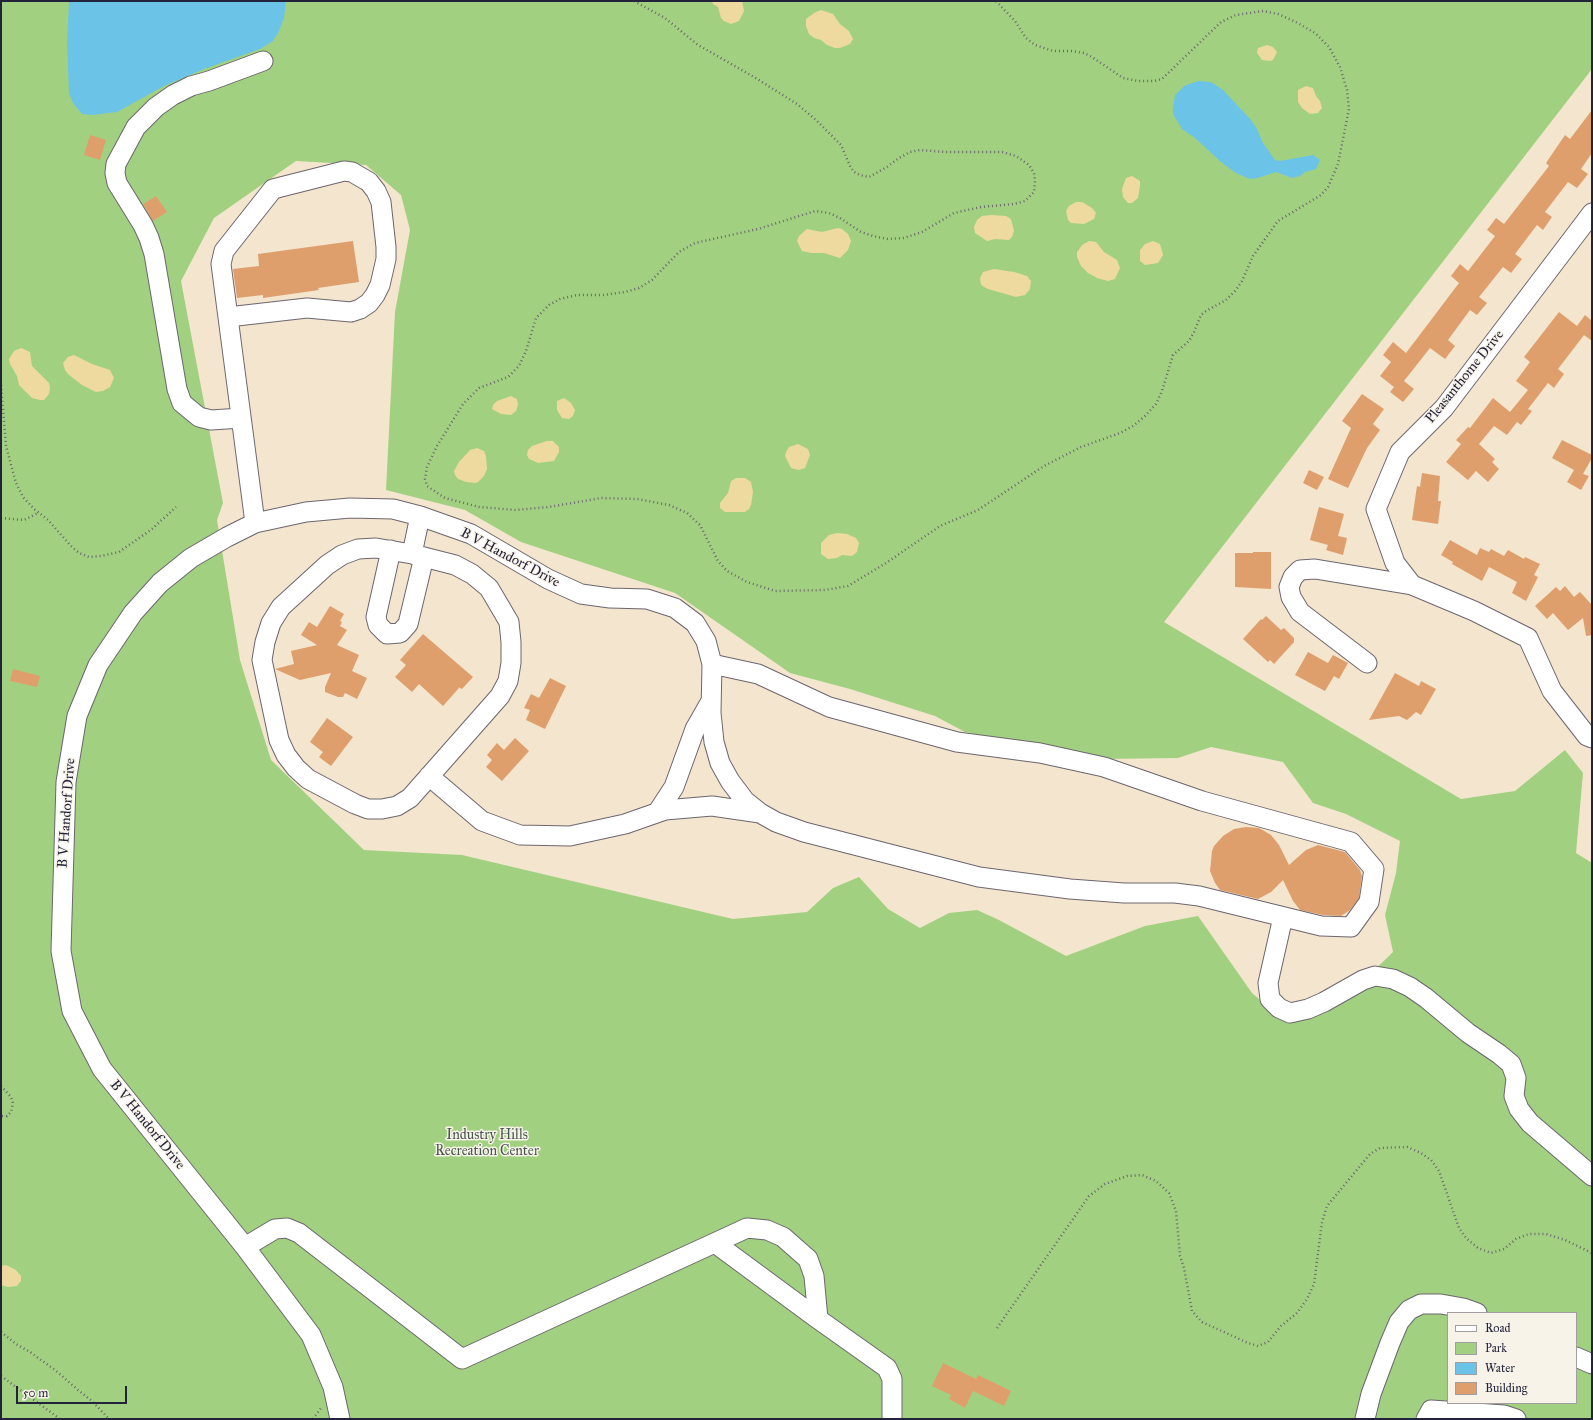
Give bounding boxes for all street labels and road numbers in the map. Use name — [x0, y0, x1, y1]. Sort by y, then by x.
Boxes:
street label: Pleasanthome Drive — [1422, 327, 1508, 427]
street label: B V Handorf Drive — [457, 525, 563, 591]
street label: B V Handorf Drive — [55, 757, 79, 869]
street label: B V Handorf Drive — [106, 1077, 188, 1173]

